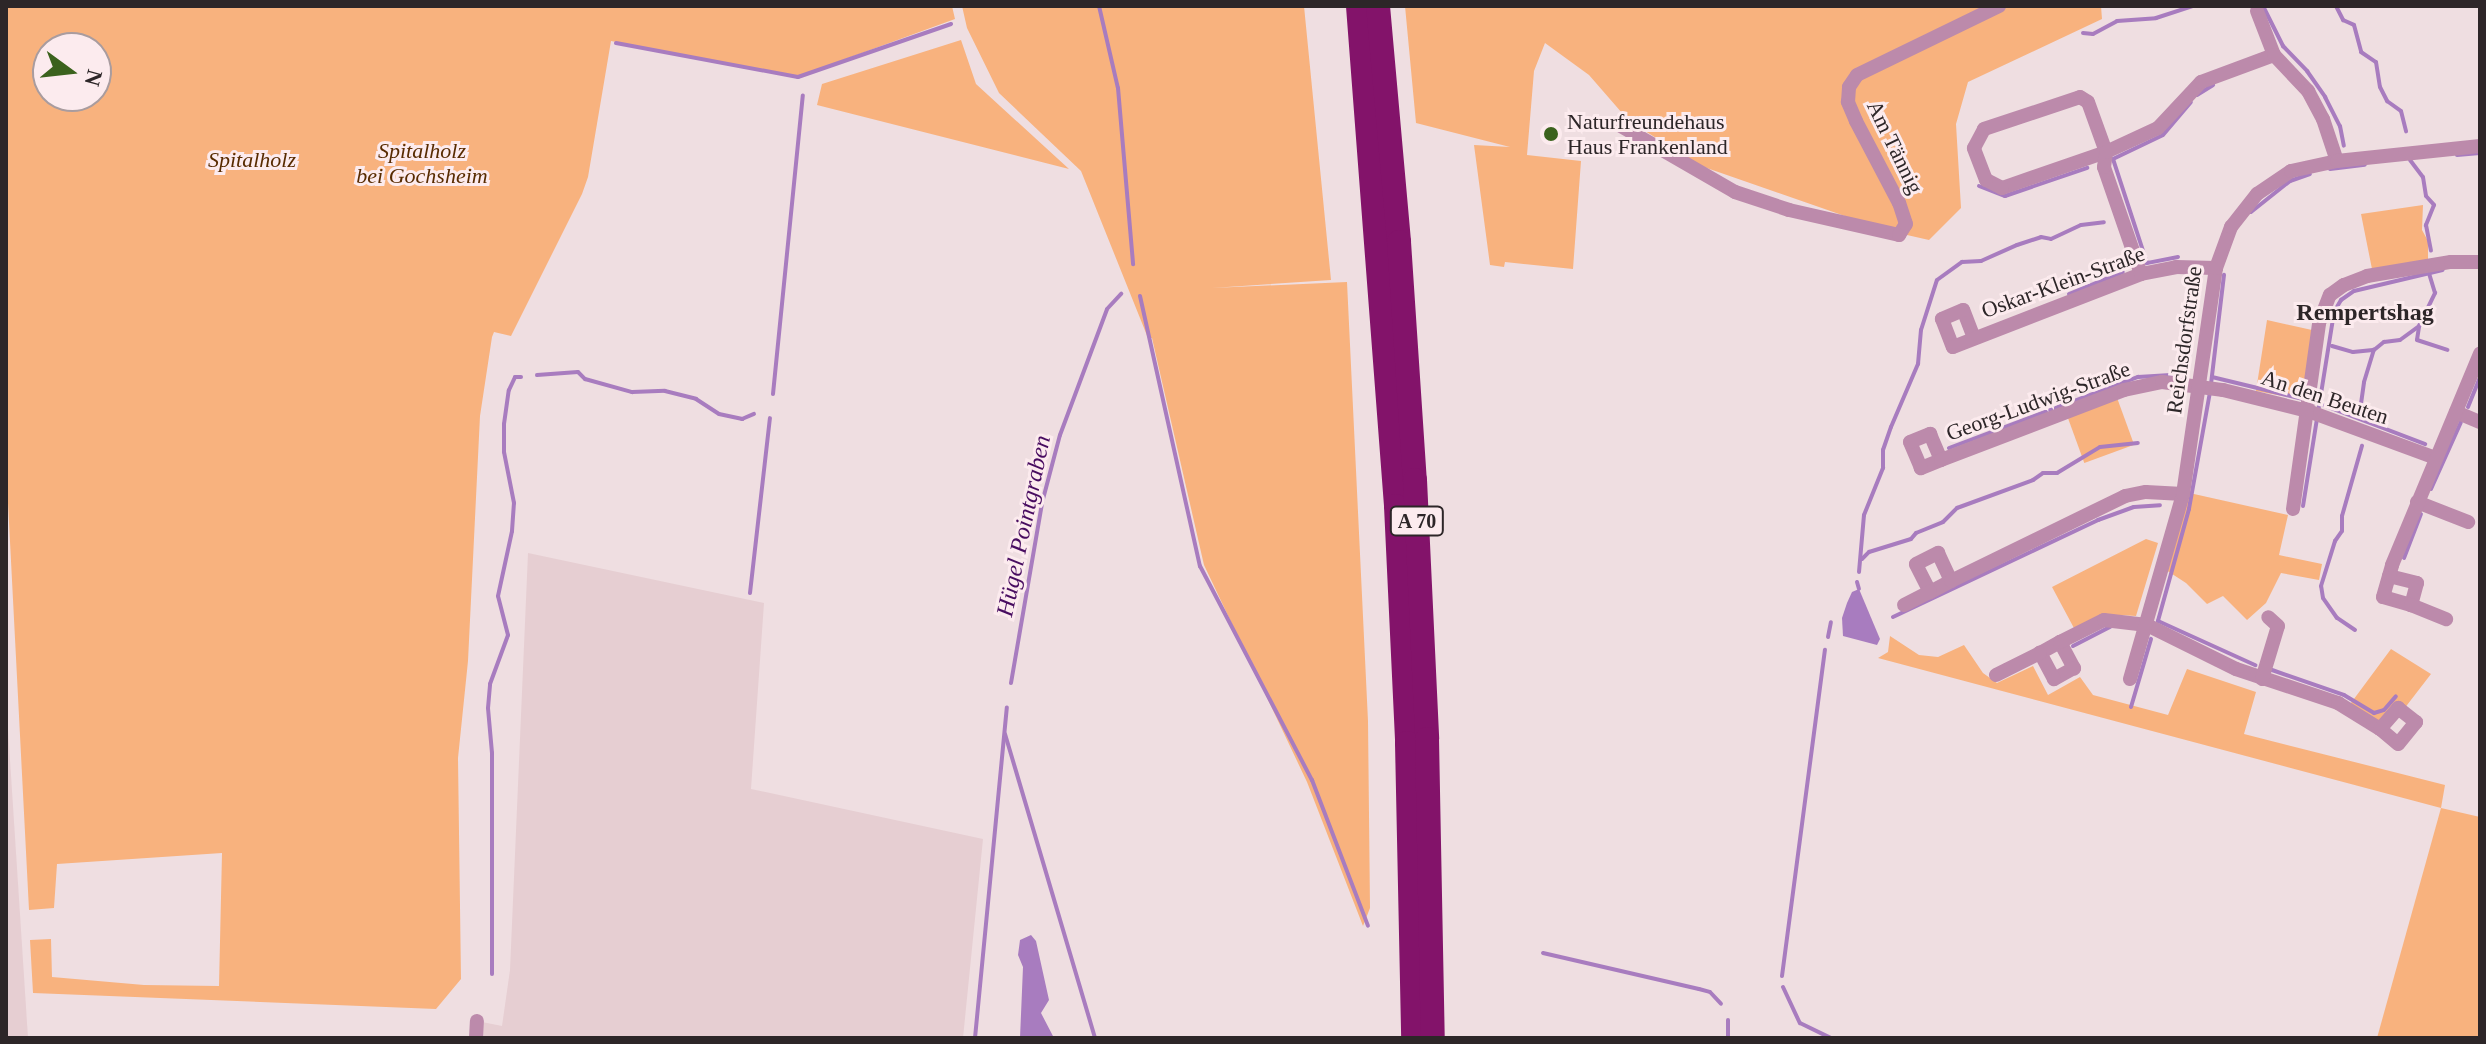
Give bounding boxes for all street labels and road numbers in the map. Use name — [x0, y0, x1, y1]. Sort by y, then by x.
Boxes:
street label: Am Tännig — [1861, 96, 1929, 198]
street label: Oskar-Klein-Straße — [1978, 240, 2148, 324]
street label: Reichsdorfstraße — [2161, 264, 2207, 416]
street label: Georg-Ludwig-Straße — [1942, 355, 2134, 447]
street label: An den Beuten — [2258, 364, 2392, 430]
road number: A 70 — [1389, 505, 1445, 537]

